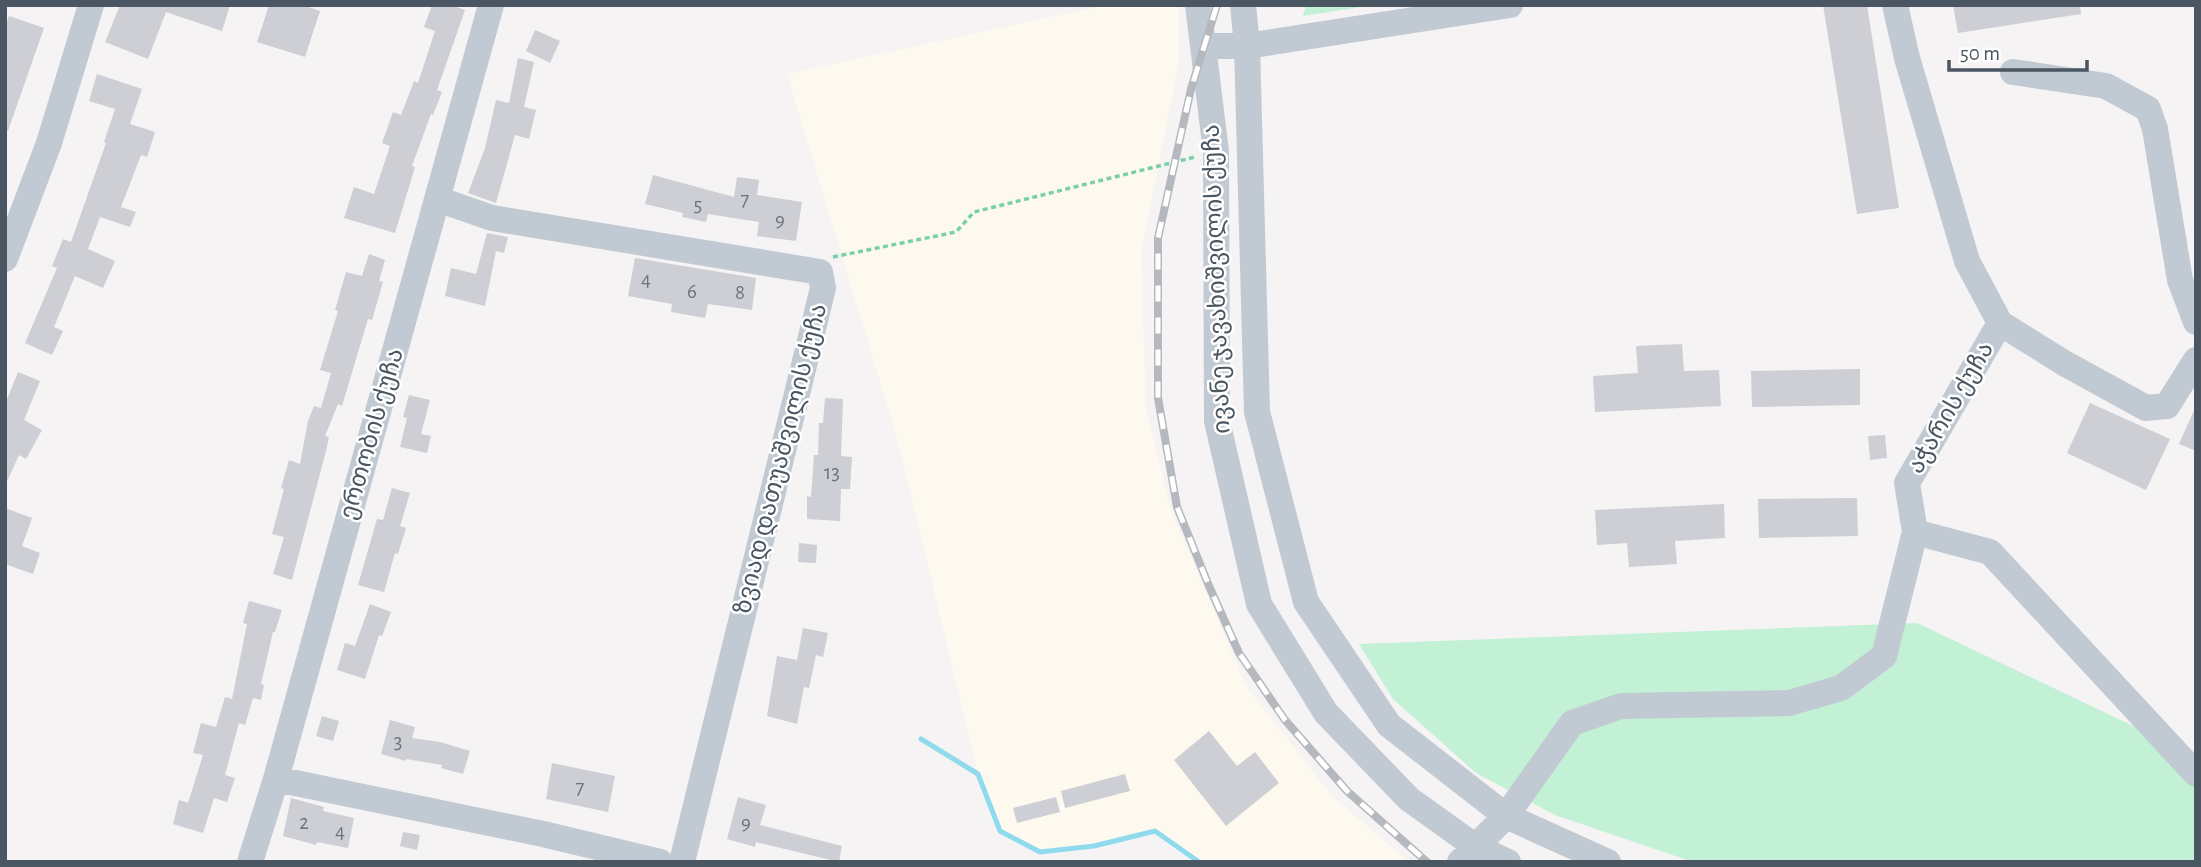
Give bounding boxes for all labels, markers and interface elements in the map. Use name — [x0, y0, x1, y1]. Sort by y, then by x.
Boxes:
scale bar — [1949, 28, 2087, 72]
text: 50 m — [1960, 43, 2000, 64]
street label: ივანე ჯავახიშვილის ქუჩა — [1200, 124, 1235, 434]
house number: 7 — [741, 189, 750, 210]
house number: 5 — [694, 194, 702, 215]
house number: 9 — [775, 209, 785, 230]
house number: 4 — [641, 269, 651, 290]
house number: 6 — [687, 281, 697, 302]
house number: 8 — [735, 282, 745, 303]
street label: ზვიად დათუაშვილის ქუჩა — [731, 301, 832, 617]
street label: აჭარის ქუჩა — [1904, 338, 1999, 478]
street label: ერთობის ქუჩა — [336, 346, 409, 522]
house number: 13 — [824, 462, 840, 483]
house number: 3 — [394, 731, 402, 752]
house number: 7 — [576, 777, 585, 798]
house number: 2 — [299, 812, 309, 833]
house number: 9 — [741, 812, 751, 833]
house number: 4 — [335, 821, 345, 842]

